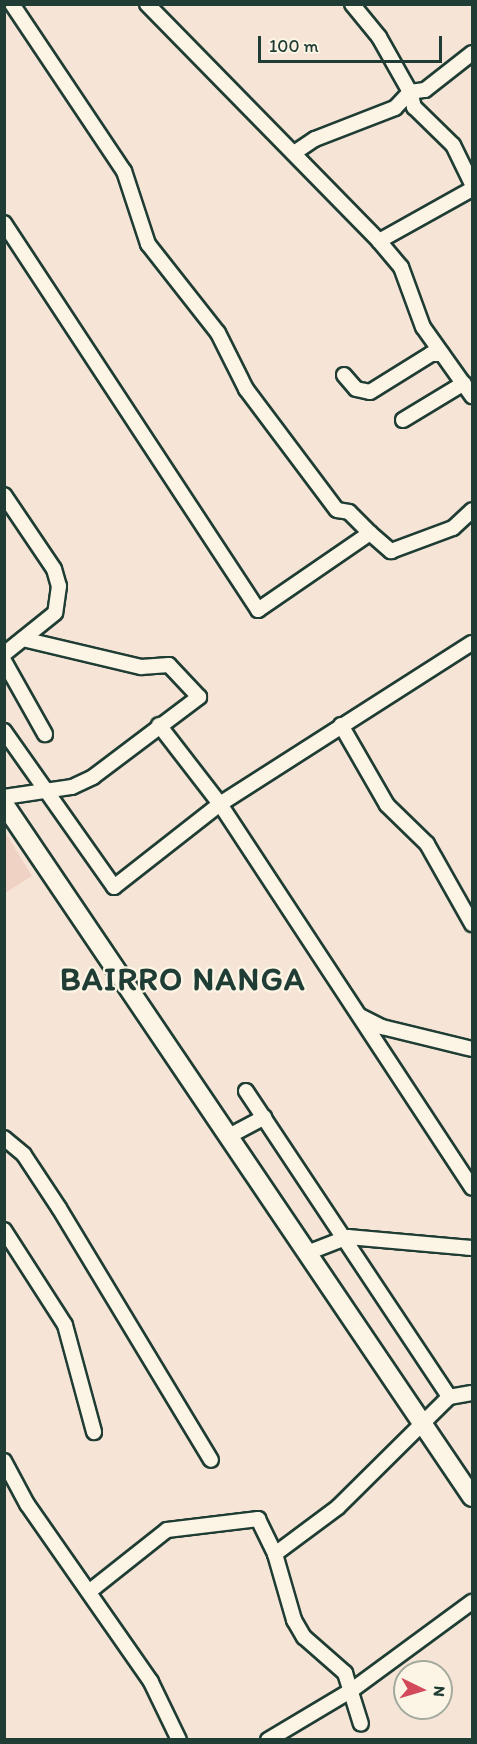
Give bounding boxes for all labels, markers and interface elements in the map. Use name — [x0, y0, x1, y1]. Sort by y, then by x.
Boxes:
scale bar — [261, 24, 446, 62]
text: 100 m — [269, 35, 319, 57]
district label: BAIRRO NANGA — [61, 960, 305, 998]
north arrow — [393, 1660, 453, 1720]
text: N — [430, 1685, 449, 1698]

